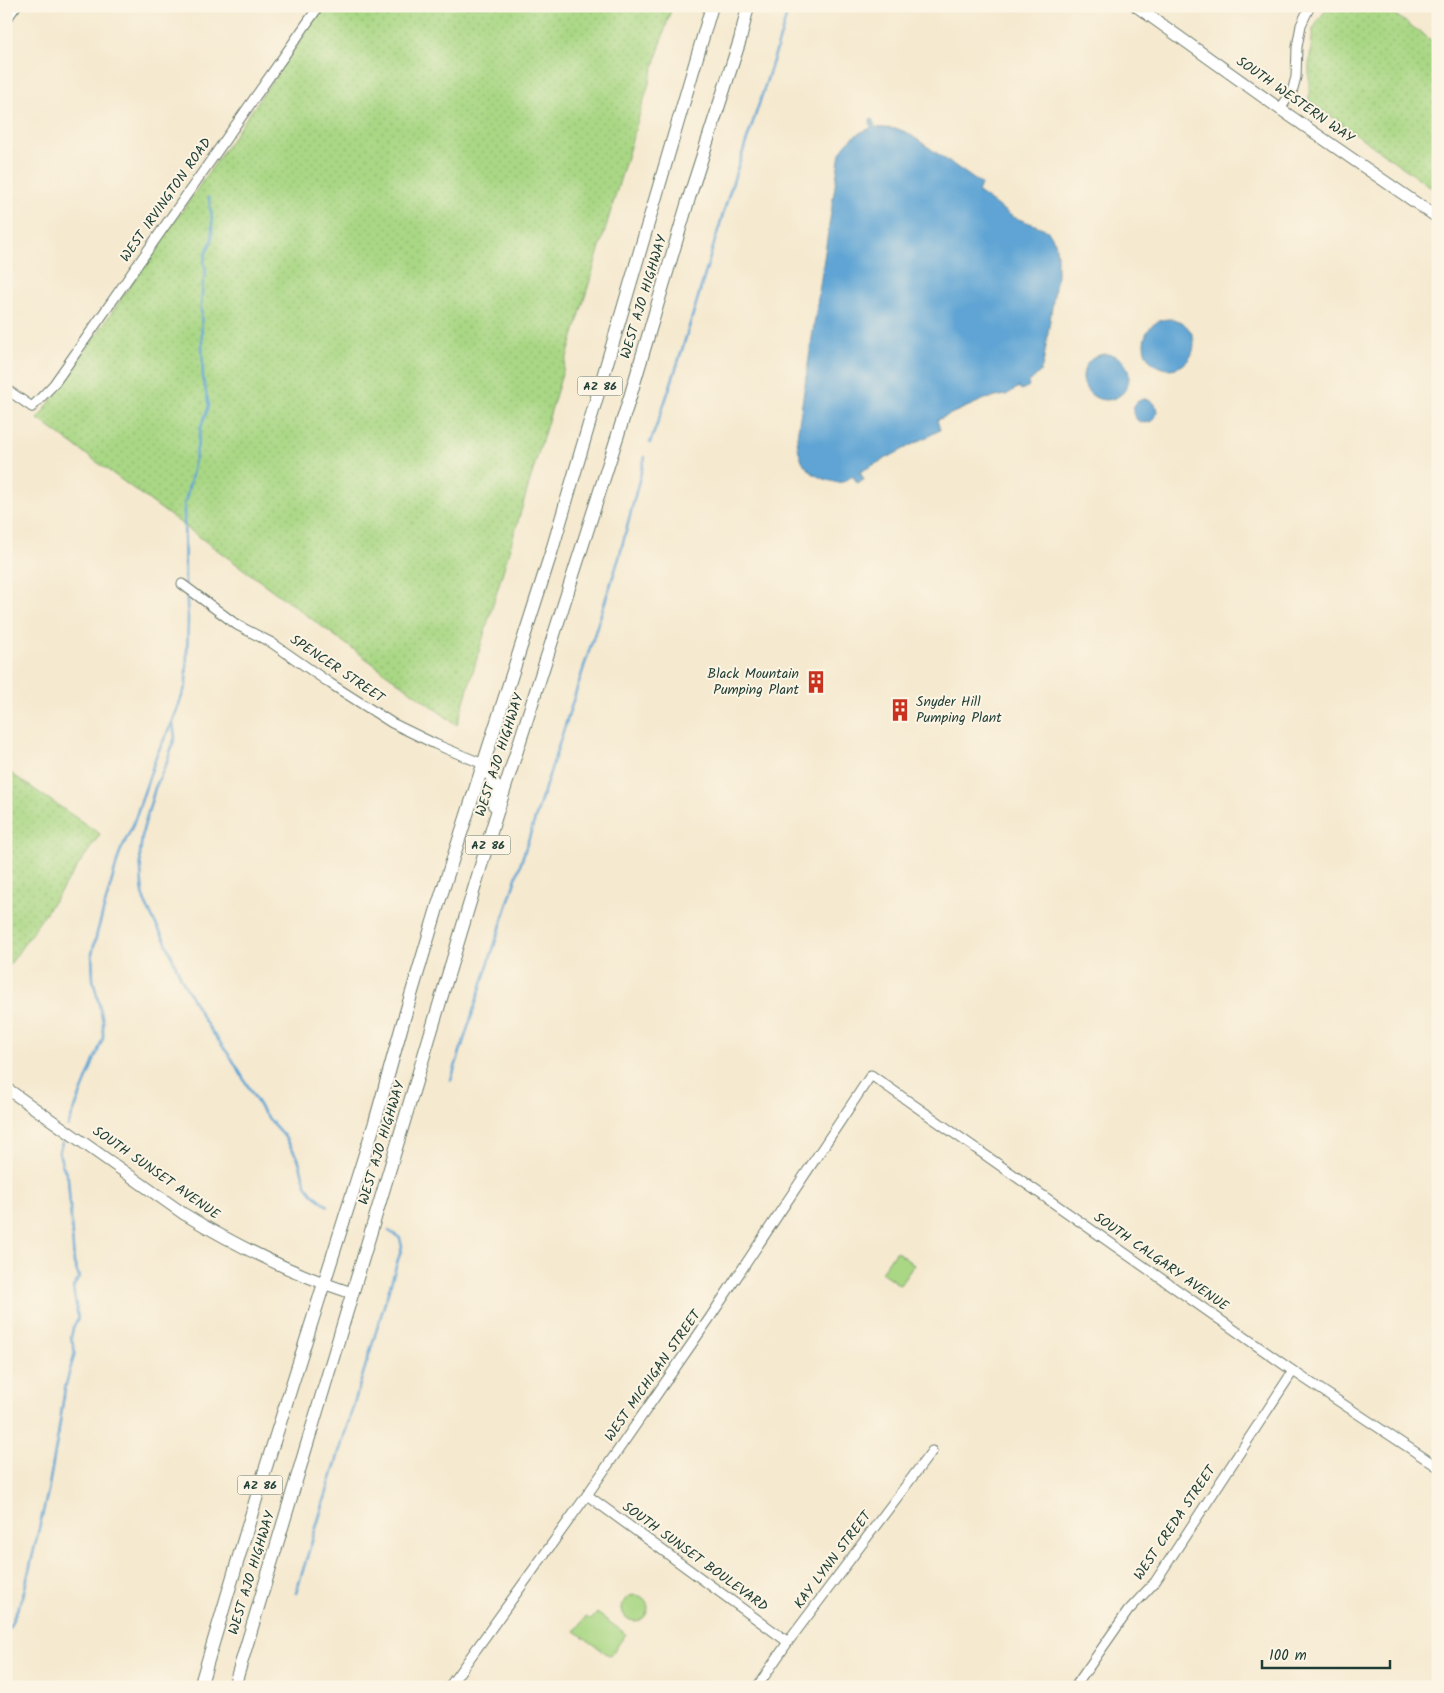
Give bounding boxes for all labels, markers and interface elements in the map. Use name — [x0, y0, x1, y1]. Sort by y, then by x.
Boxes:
street label: SOUTH WESTERN WAY — [1231, 51, 1359, 150]
street label: WEST IRVINGTON ROAD — [115, 133, 217, 267]
street label: WEST AJO HIGHWAY — [615, 232, 674, 361]
road number: AZ 86 — [578, 376, 622, 396]
street label: SPENCER STREET — [285, 629, 390, 710]
place label: Black Mountain Pumping Plant — [707, 663, 800, 701]
building icon: Black Mountain Pumping Plant — [803, 669, 829, 695]
street label: WEST AJO HIGHWAY — [470, 690, 531, 819]
place label: Snyder Hill Pumping Plant — [916, 691, 1002, 729]
building icon: Snyder Hill Pumping Plant — [887, 697, 913, 723]
road number: AZ 86 — [466, 836, 510, 854]
street label: WEST AJO HIGHWAY — [353, 1078, 412, 1207]
street label: SOUTH SUNSET AVENUE — [88, 1121, 225, 1226]
street label: SOUTH CALGARY AVENUE — [1089, 1207, 1234, 1318]
street label: WEST MICHIGAN STREET — [599, 1304, 708, 1446]
street label: WEST CREDA STREET — [1128, 1460, 1223, 1585]
road number: AZ 86 — [238, 1476, 282, 1494]
street label: SOUTH SUNSET BOULEVARD — [617, 1496, 773, 1618]
street label: KAY LYNN STREET — [789, 1505, 878, 1614]
street label: WEST AJO HIGHWAY — [223, 1508, 282, 1637]
scale bar — [1262, 1638, 1389, 1670]
text: 100 m — [1269, 1644, 1307, 1668]

